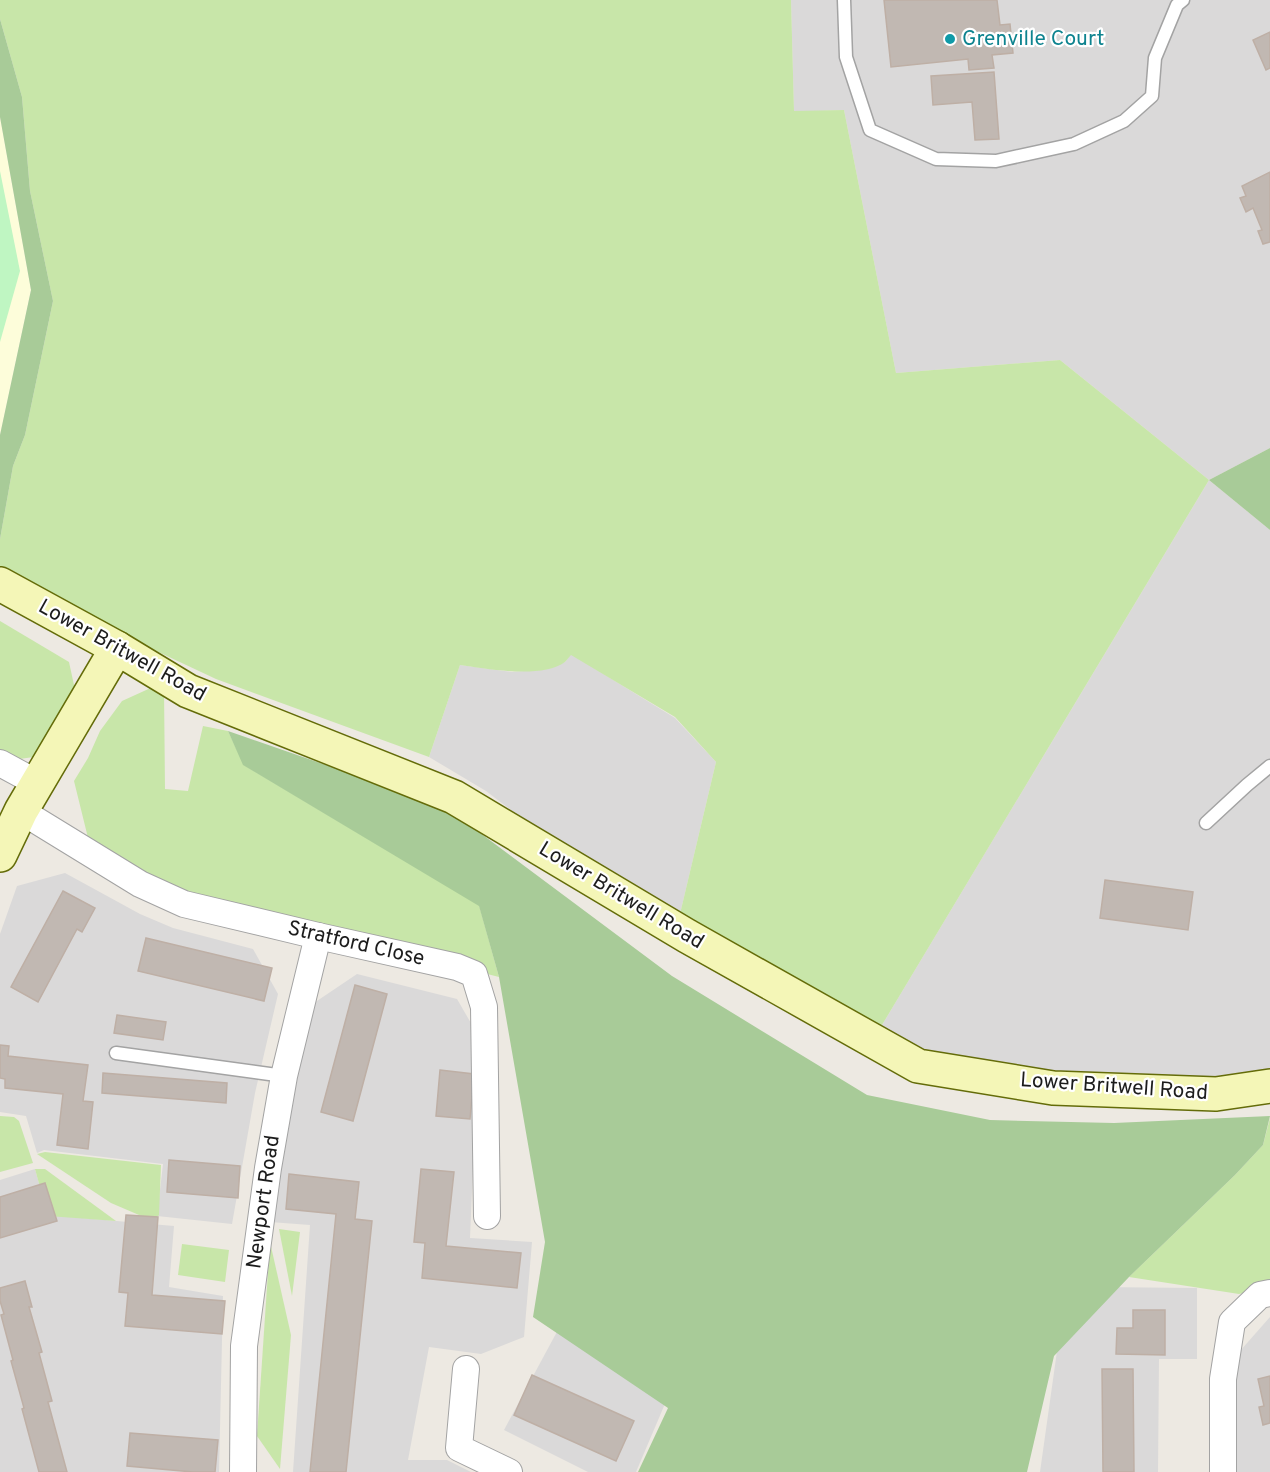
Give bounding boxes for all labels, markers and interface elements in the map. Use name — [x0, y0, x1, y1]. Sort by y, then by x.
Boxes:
place label: Grenville Court — [962, 26, 1105, 53]
marker: Grenville Court — [943, 32, 957, 46]
street label: Lower Britwell Road — [33, 594, 211, 708]
street label: Lower Britwell Road — [533, 836, 709, 956]
street label: Stratford Close — [285, 915, 427, 973]
street label: Lower Britwell Road — [1019, 1067, 1209, 1107]
street label: Newport Road — [241, 1133, 287, 1271]

